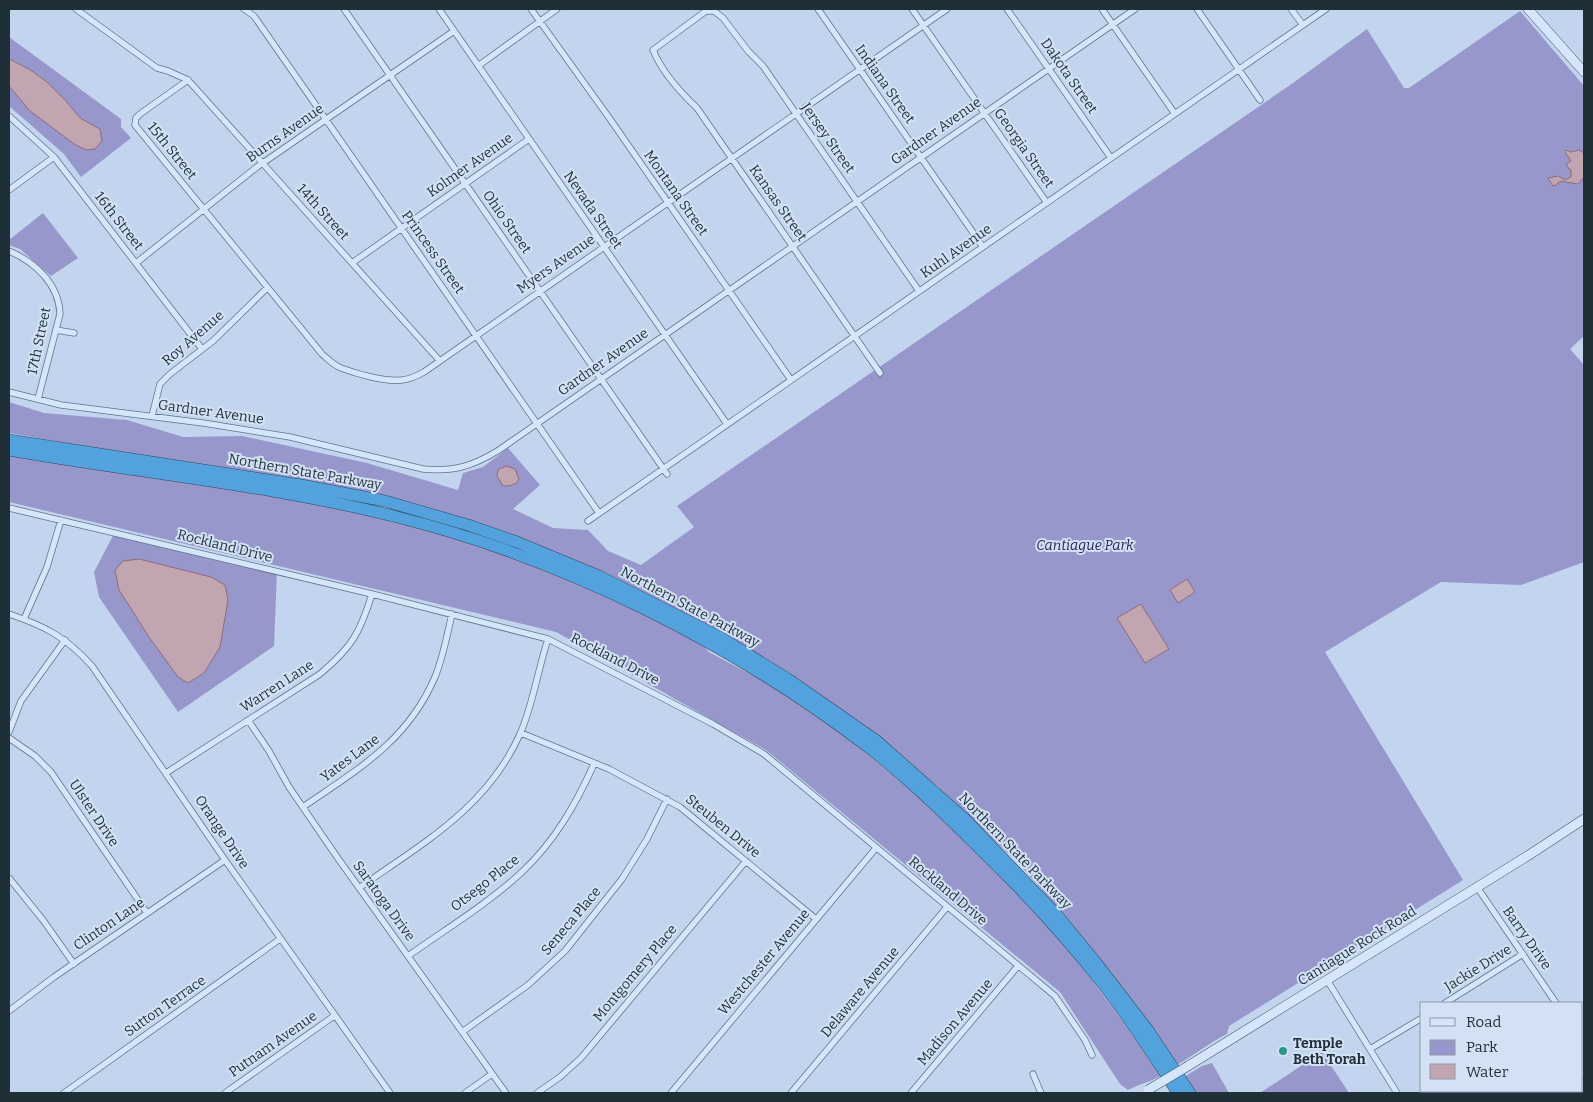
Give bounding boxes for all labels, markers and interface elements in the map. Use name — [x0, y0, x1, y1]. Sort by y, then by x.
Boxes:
street label: Dakota Street — [1037, 35, 1101, 117]
street label: Indiana Street — [851, 41, 919, 127]
street label: Gardner Avenue — [887, 93, 985, 169]
street label: Jersey Street — [797, 99, 858, 176]
street label: Burns Avenue — [243, 100, 327, 166]
street label: Georgia Street — [990, 105, 1058, 191]
street label: 15th Street — [144, 119, 200, 183]
street label: Kolmer Avenue — [424, 129, 516, 201]
street label: Montana Street — [640, 147, 712, 239]
street label: Kansas Street — [745, 162, 811, 244]
street label: Nevada Street — [560, 168, 626, 252]
street label: 14th Street — [293, 180, 353, 244]
street label: Ohio Street — [479, 187, 535, 257]
street label: 16th Street — [91, 188, 147, 254]
street label: Princess Street — [398, 207, 468, 297]
street label: Kuhl Avenue — [917, 220, 995, 282]
street label: Myers Avenue — [514, 231, 598, 297]
street label: 17th Street — [24, 306, 54, 376]
street label: Roy Avenue — [159, 307, 227, 369]
street label: Gardner Avenue — [554, 324, 652, 400]
street label: Gardner Avenue — [157, 396, 265, 428]
street label: Northern State Parkway — [227, 450, 383, 494]
street label: Rockland Drive — [176, 526, 274, 566]
park label: Cantiague Park — [1036, 537, 1134, 554]
street label: Northern State Parkway — [618, 563, 763, 651]
street label: Rockland Drive — [568, 629, 662, 689]
street label: Warren Lane — [237, 656, 317, 716]
street label: Yates Lane — [317, 730, 383, 786]
street label: Ulster Drive — [65, 776, 123, 850]
street label: Northern State Parkway — [955, 789, 1075, 913]
street label: Steuben Drive — [682, 791, 764, 861]
street label: Orange Drive — [191, 792, 253, 872]
street label: Otsego Place — [447, 851, 523, 915]
street label: Rockland Drive — [905, 853, 991, 929]
street label: Saratoga Drive — [349, 858, 419, 944]
street label: Seneca Place — [537, 883, 605, 959]
street label: Clinton Lane — [70, 894, 148, 954]
street label: Cantiague Rock Road — [1295, 903, 1419, 989]
street label: Barry Drive — [1499, 903, 1555, 973]
street label: Westchester Avenue — [715, 905, 813, 1019]
street label: Montgomery Place — [589, 921, 681, 1025]
street label: Jackie Drive — [1441, 941, 1515, 996]
street label: Delaware Avenue — [817, 943, 903, 1041]
street label: Sutton Terrace — [121, 972, 209, 1040]
street label: Madison Avenue — [914, 975, 996, 1069]
legend — [1420, 1002, 1583, 1092]
street label: Putnam Avenue — [226, 1007, 320, 1081]
text: Road — [1466, 1013, 1501, 1031]
place label: Temple Beth Torah — [1293, 1035, 1366, 1068]
text: Park — [1466, 1038, 1498, 1056]
marker: Temple Beth Torah — [1277, 1045, 1289, 1057]
text: Water — [1466, 1063, 1509, 1081]

